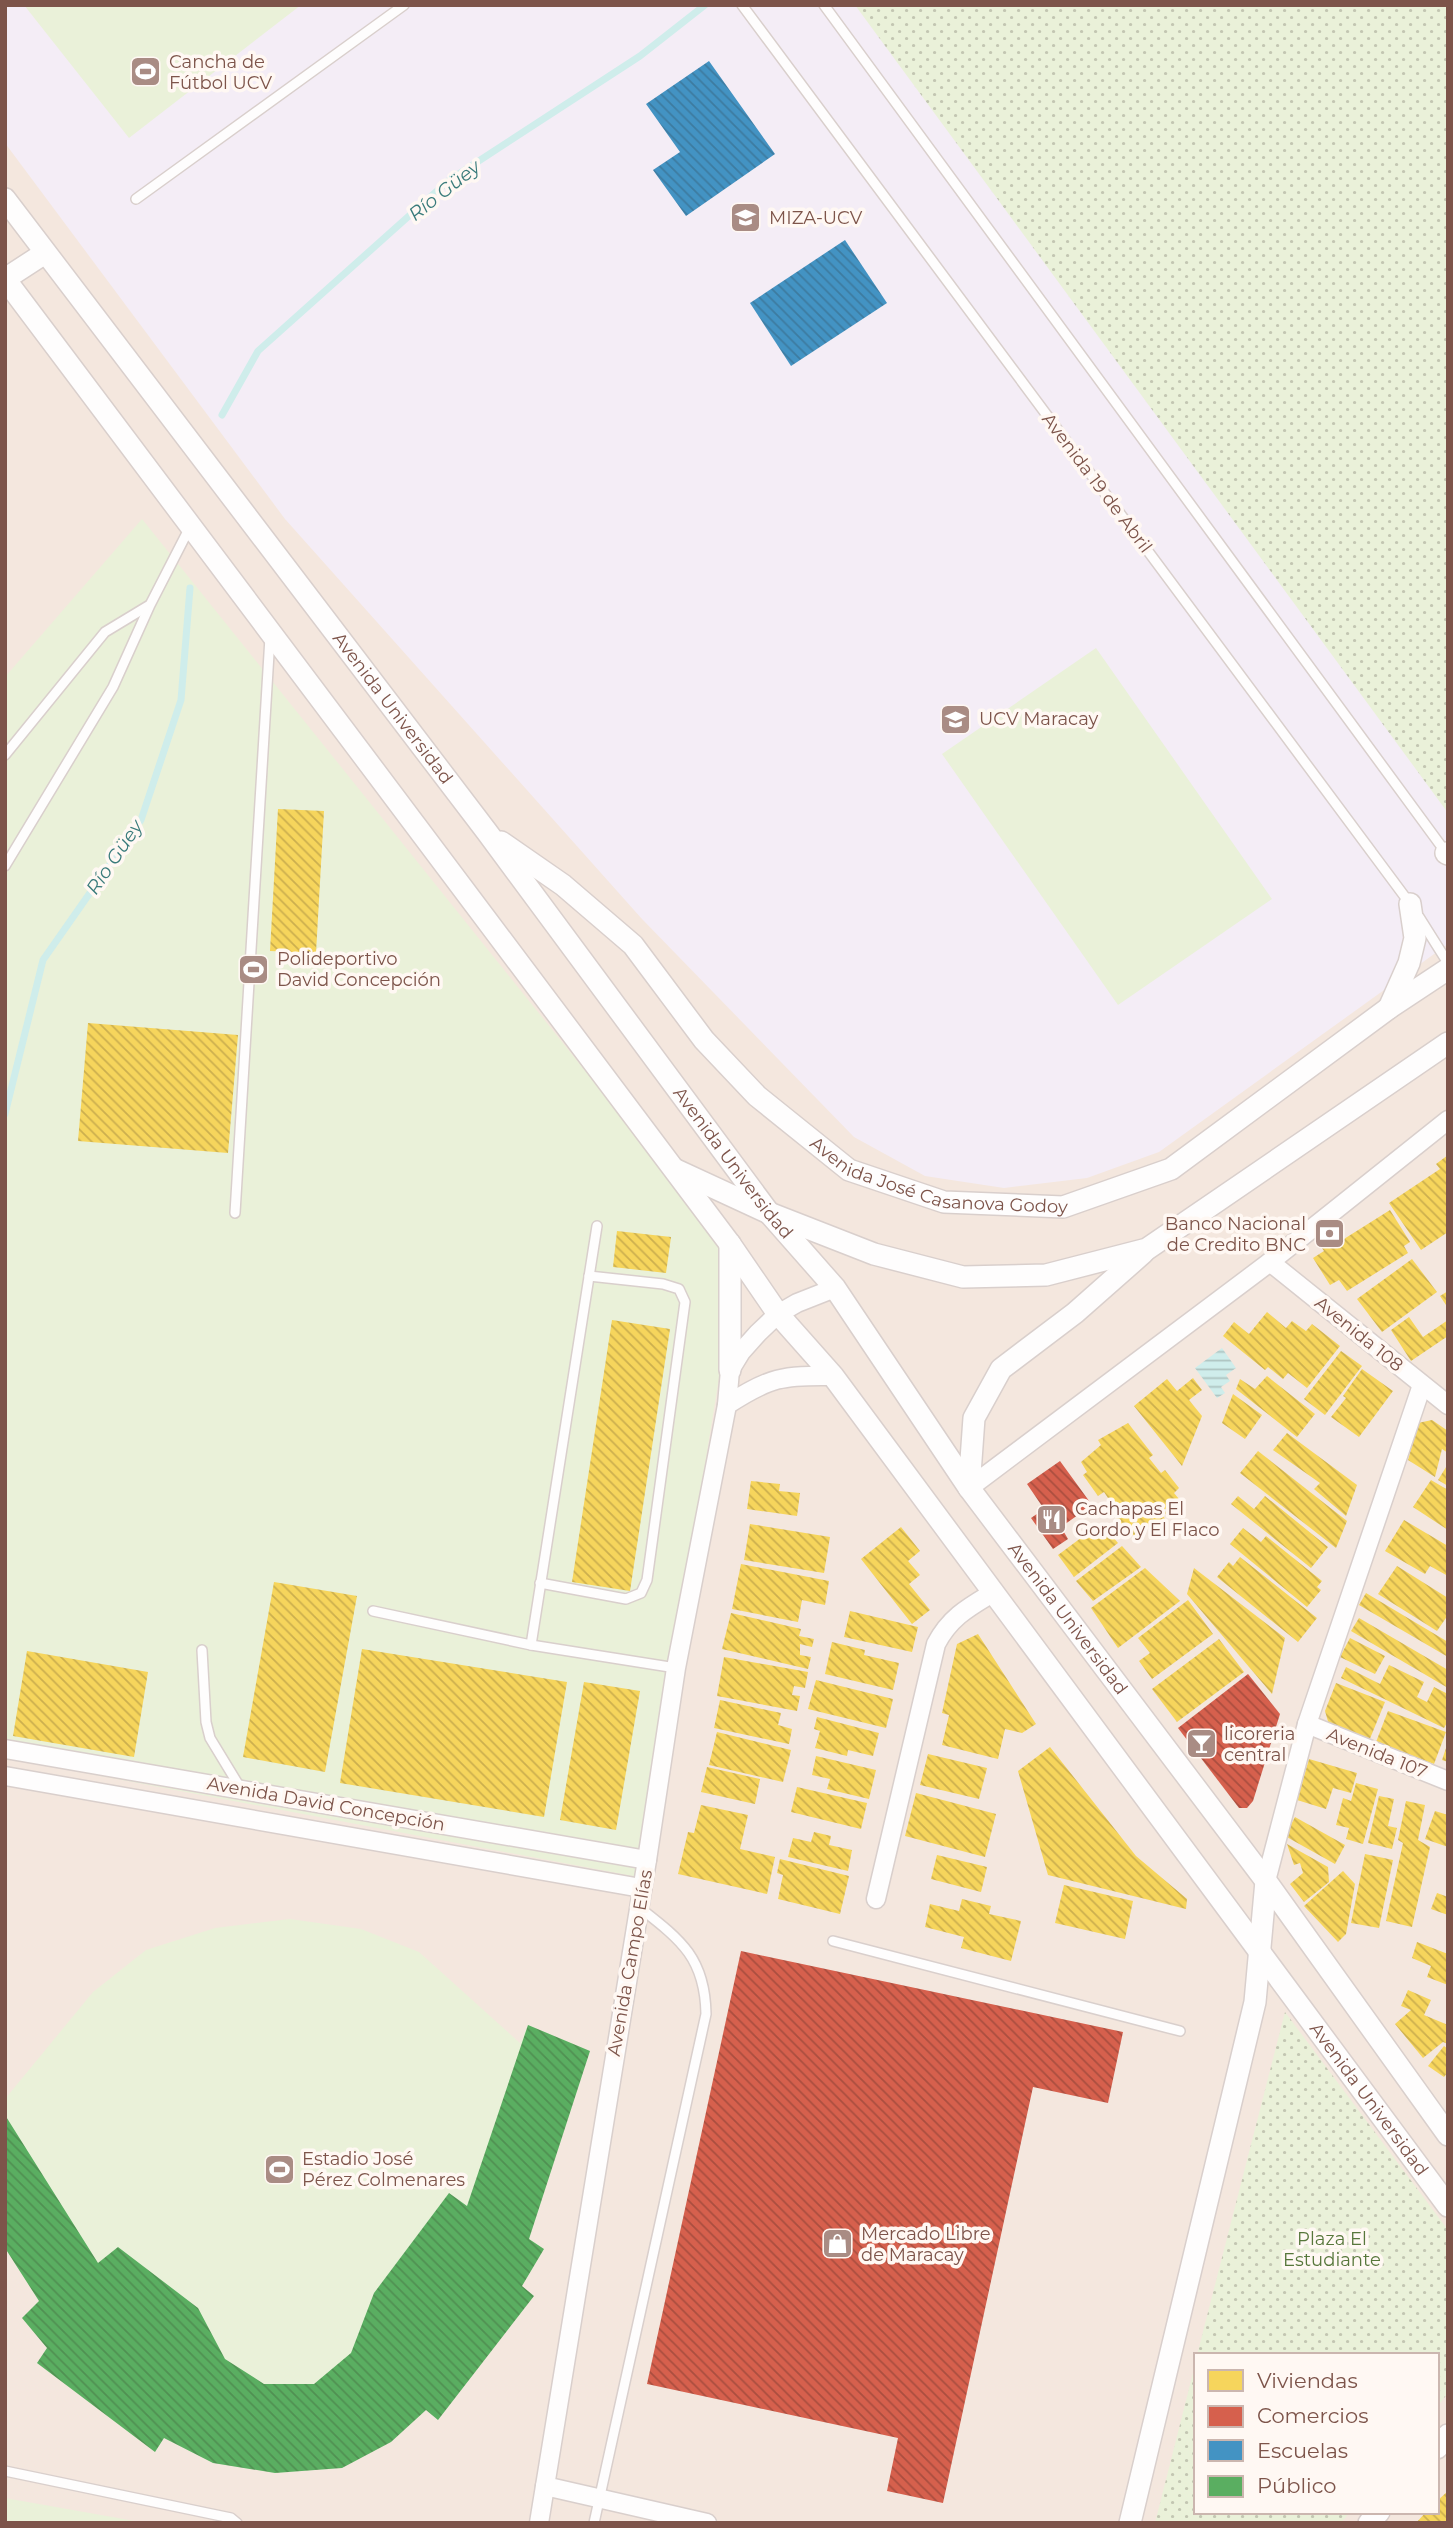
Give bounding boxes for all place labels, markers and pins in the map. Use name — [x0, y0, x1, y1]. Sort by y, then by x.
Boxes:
place label: Cancha de Fútbol UCV — [169, 51, 272, 94]
sports icon: Cancha de Fútbol UCV — [129, 55, 163, 89]
school or university icon: MIZA-UCV — [729, 201, 763, 235]
place label: MIZA-UCV — [769, 207, 863, 229]
school or university icon: UCV Maracay — [939, 702, 973, 736]
place label: UCV Maracay — [979, 708, 1098, 730]
place label: Polideportivo David Concepción — [277, 948, 441, 991]
sports icon: Polideportivo David Concepción — [237, 952, 271, 986]
place label: Banco Nacional de Credito BNC — [1165, 1213, 1306, 1256]
bank icon: Banco Nacional de Credito BNC — [1312, 1217, 1346, 1251]
place label: Cachapas El Gordo y El Flaco — [1075, 1498, 1220, 1541]
restaurant icon: Cachapas El Gordo y El Flaco — [1035, 1502, 1069, 1536]
place label: licoreria central — [1224, 1723, 1295, 1766]
bar icon: licoreria central — [1184, 1727, 1218, 1761]
place label: Estadio José Pérez Colmenares — [302, 2148, 465, 2191]
sports icon: Estadio José Pérez Colmenares — [262, 2152, 296, 2186]
place label: Mercado Libre de Maracay — [861, 2223, 991, 2266]
shop icon: Mercado Libre de Maracay — [821, 2227, 855, 2261]

